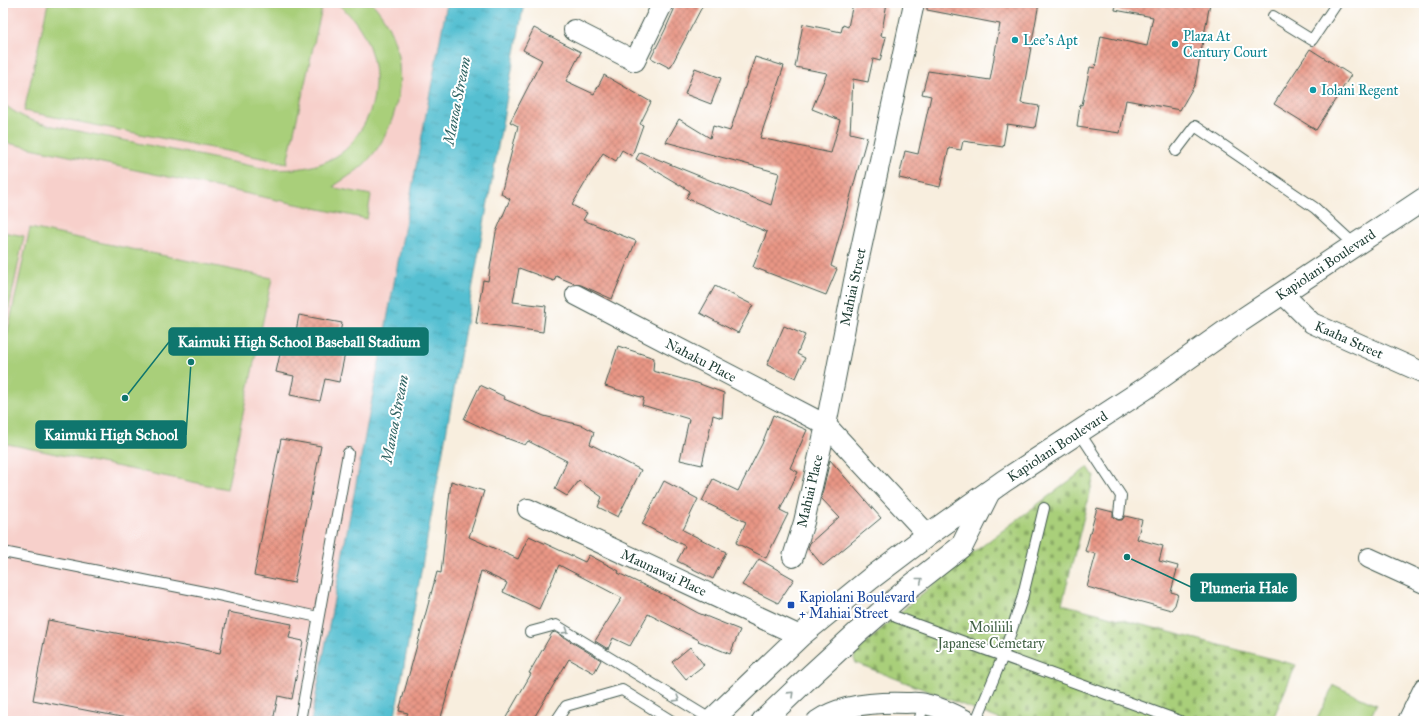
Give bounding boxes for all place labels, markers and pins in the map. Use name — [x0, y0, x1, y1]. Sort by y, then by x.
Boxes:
place label: Plaza At Century Court — [1183, 28, 1268, 61]
place label: Lee’s Apt — [1023, 32, 1078, 49]
marker: Lee’s Apt — [1010, 35, 1020, 45]
marker: Plaza At Century Court — [1170, 39, 1180, 49]
place label: Iolani Regent — [1321, 82, 1398, 99]
marker: Iolani Regent — [1308, 85, 1318, 95]
callout: Kaimuki High School Baseball Stadium — [169, 328, 428, 355]
callout: Kaimuki High School — [36, 421, 186, 448]
callout: Plumeria Hale — [1191, 574, 1296, 601]
place label: Kapiolani Boulevard + Mahiai Street — [799, 589, 915, 622]
marker: Kapiolani Boulevard + Mahiai Street — [786, 600, 796, 610]

